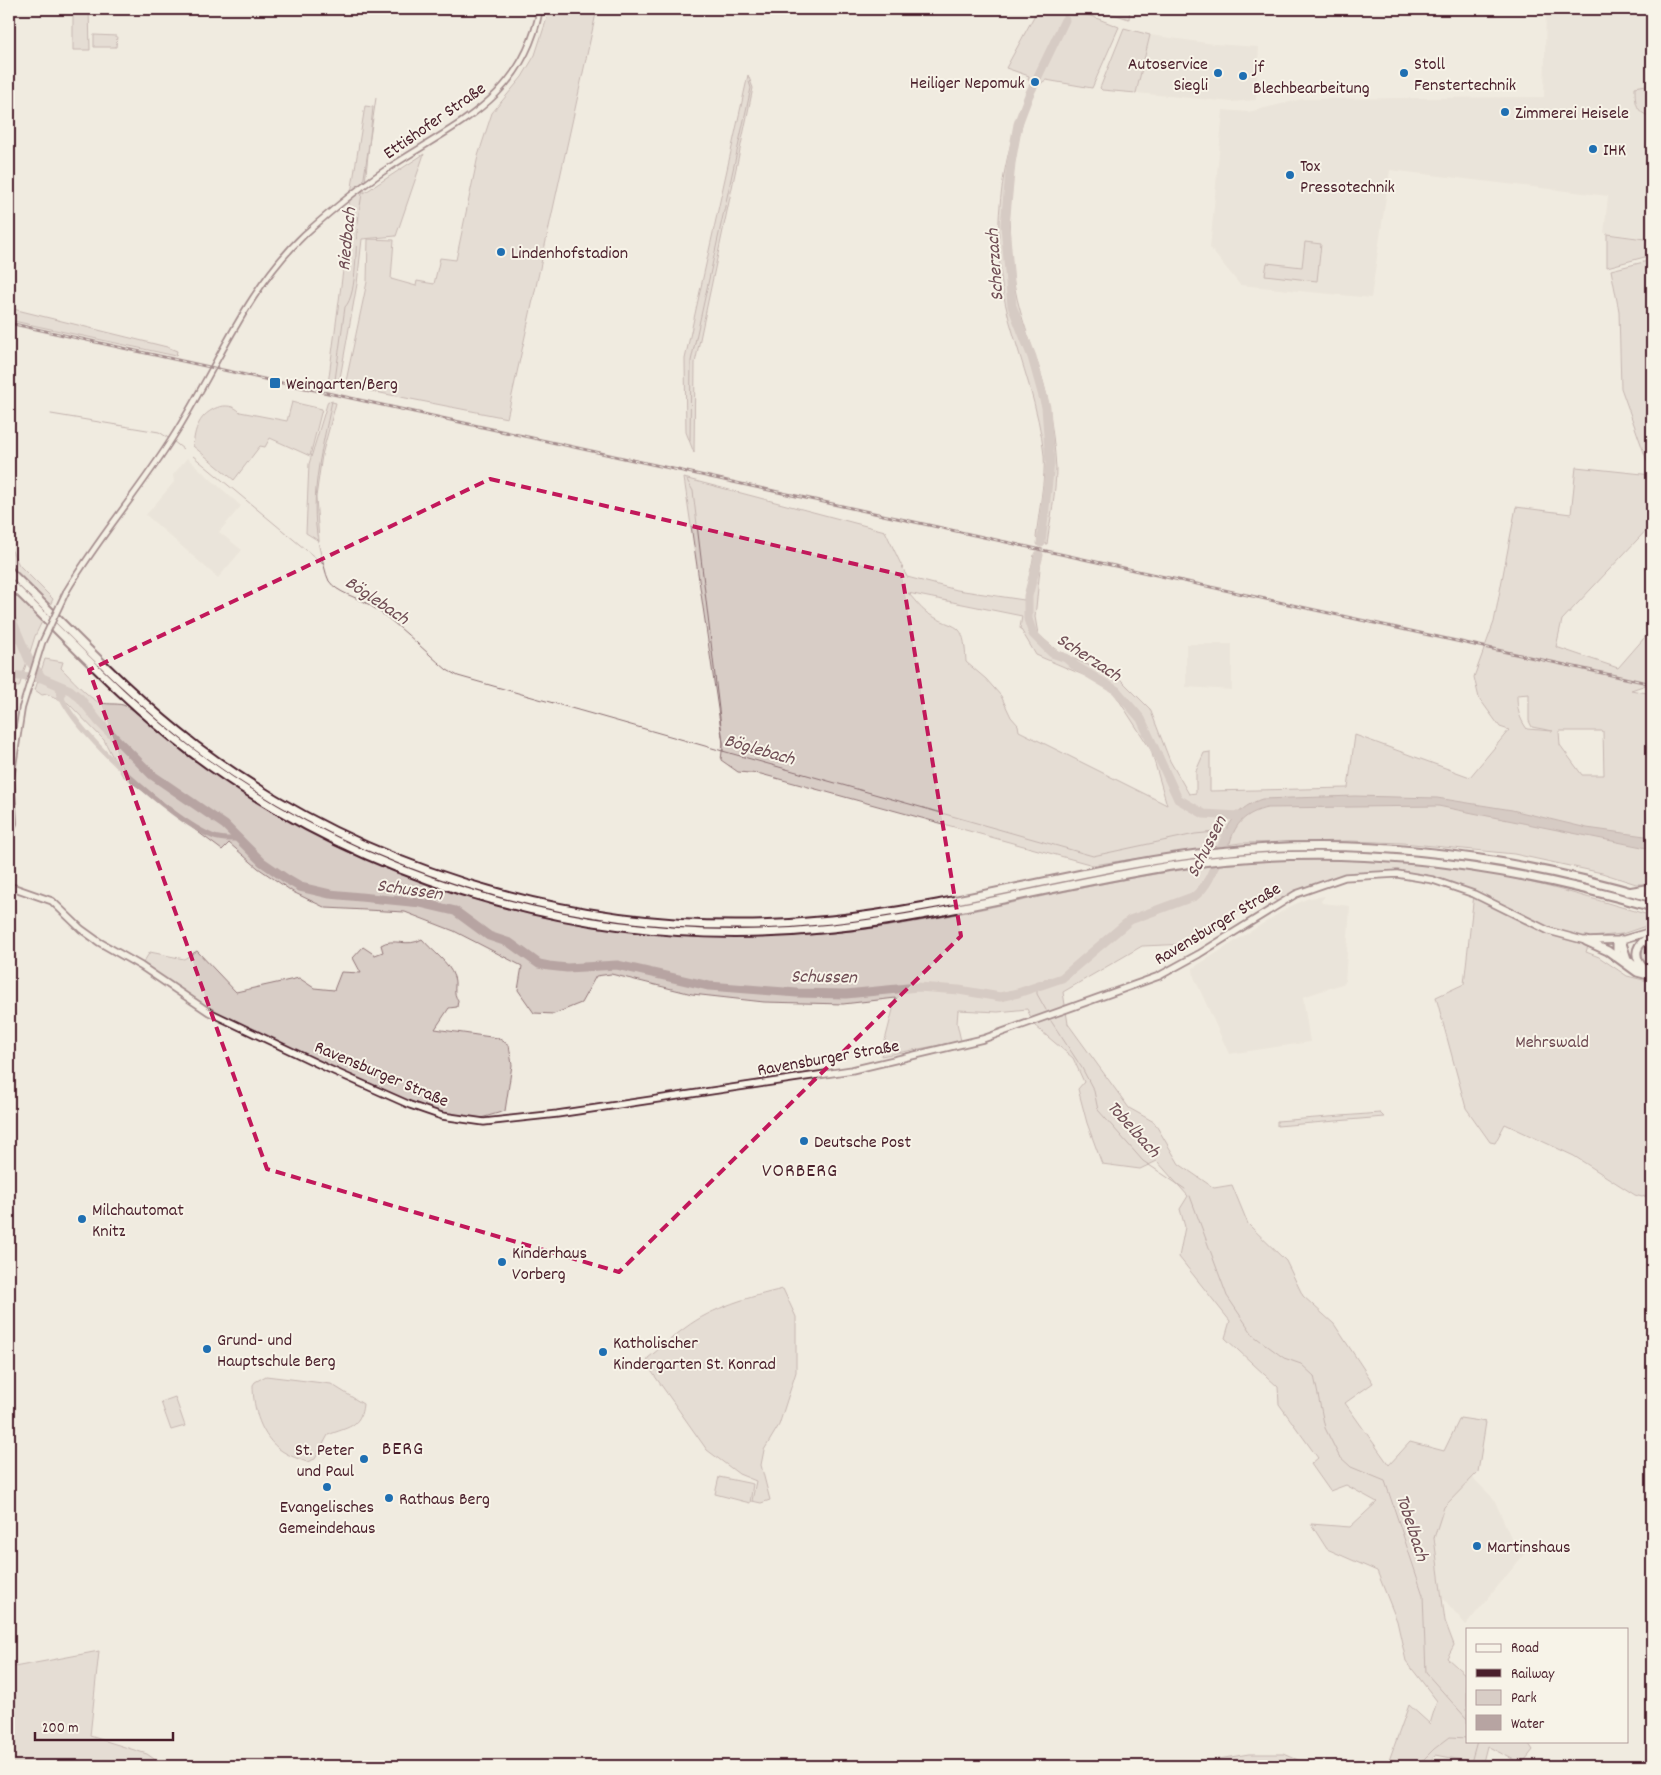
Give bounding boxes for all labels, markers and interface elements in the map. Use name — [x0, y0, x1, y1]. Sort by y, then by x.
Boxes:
place label: Autoservice Siegli — [1128, 53, 1208, 99]
place label: Stoll Fenstertechnik — [1414, 53, 1516, 99]
place label: jf Blechbearbeitung — [1251, 56, 1370, 102]
marker: Autoservice Siegli — [1212, 67, 1224, 79]
marker: Stoll Fenstertechnik — [1398, 67, 1410, 79]
marker: jf Blechbearbeitung — [1237, 70, 1249, 82]
place label: Heiliger Nepomuk — [910, 72, 1025, 97]
marker: Heiliger Nepomuk — [1029, 76, 1041, 88]
street label: Ettishofer Straße — [379, 77, 492, 167]
place label: Zimmerei Heisele — [1515, 102, 1629, 127]
marker: Zimmerei Heisele — [1499, 106, 1511, 118]
place label: IHK — [1603, 139, 1626, 164]
marker: IHK — [1587, 143, 1599, 155]
place label: Tox Pressotechnik — [1300, 155, 1395, 201]
marker: Tox Pressotechnik — [1284, 169, 1296, 181]
water label: Riedbach — [332, 205, 365, 272]
water label: Scherzach — [980, 226, 1012, 302]
place label: Lindenhofstadion — [511, 242, 628, 267]
marker: Lindenhofstadion — [495, 246, 507, 258]
place label: Weingarten/Berg — [286, 373, 398, 398]
marker: Weingarten/Berg — [268, 376, 282, 390]
water label: Böglebach — [339, 571, 415, 634]
water label: Scherzach — [1050, 628, 1127, 691]
water label: Böglebach — [721, 728, 799, 775]
water label: Schussen — [1181, 811, 1236, 883]
water label: Schussen — [375, 874, 445, 910]
street label: Ravensburger Straße — [1150, 877, 1286, 973]
water label: Schussen — [791, 964, 858, 993]
park label: Mehrswald — [1515, 1031, 1589, 1056]
street label: Ravensburger Straße — [756, 1035, 901, 1084]
street label: Ravensburger Straße — [310, 1036, 452, 1115]
water label: Tobelbach — [1099, 1096, 1166, 1166]
place label: Deutsche Post — [814, 1131, 911, 1156]
marker: Deutsche Post — [798, 1135, 810, 1147]
district label: VORBERG — [762, 1158, 838, 1186]
place label: Milchautomat Knitz — [92, 1199, 184, 1245]
marker: Milchautomat Knitz — [76, 1213, 88, 1225]
place label: Kinderhaus Vorberg — [512, 1242, 587, 1288]
marker: Kinderhaus Vorberg — [496, 1256, 508, 1268]
place label: Grund- und Hauptschule Berg — [217, 1329, 336, 1375]
place label: Katholischer Kindergarten St. Konrad — [613, 1332, 776, 1378]
marker: Grund- und Hauptschule Berg — [201, 1343, 213, 1355]
marker: Katholischer Kindergarten St. Konrad — [597, 1346, 609, 1358]
district label: BERG — [382, 1436, 424, 1464]
place label: St. Peter und Paul — [295, 1439, 355, 1485]
marker: St. Peter und Paul — [358, 1453, 370, 1465]
marker: Evangelisches Gemeindehaus — [321, 1481, 333, 1493]
place label: Rathaus Berg — [399, 1488, 490, 1513]
water label: Tobelbach — [1387, 1491, 1435, 1566]
marker: Rathaus Berg — [383, 1492, 395, 1504]
place label: Evangelisches Gemeindehaus — [278, 1496, 376, 1542]
place label: Martinshaus — [1487, 1536, 1571, 1561]
marker: Martinshaus — [1471, 1540, 1483, 1552]
legend — [1466, 1628, 1628, 1742]
text: Road — [1511, 1638, 1539, 1660]
text: Railway — [1511, 1664, 1555, 1686]
text: Park — [1511, 1688, 1537, 1710]
scale bar — [35, 1710, 172, 1742]
text: Water — [1511, 1714, 1545, 1736]
text: 200 m — [42, 1718, 79, 1740]

